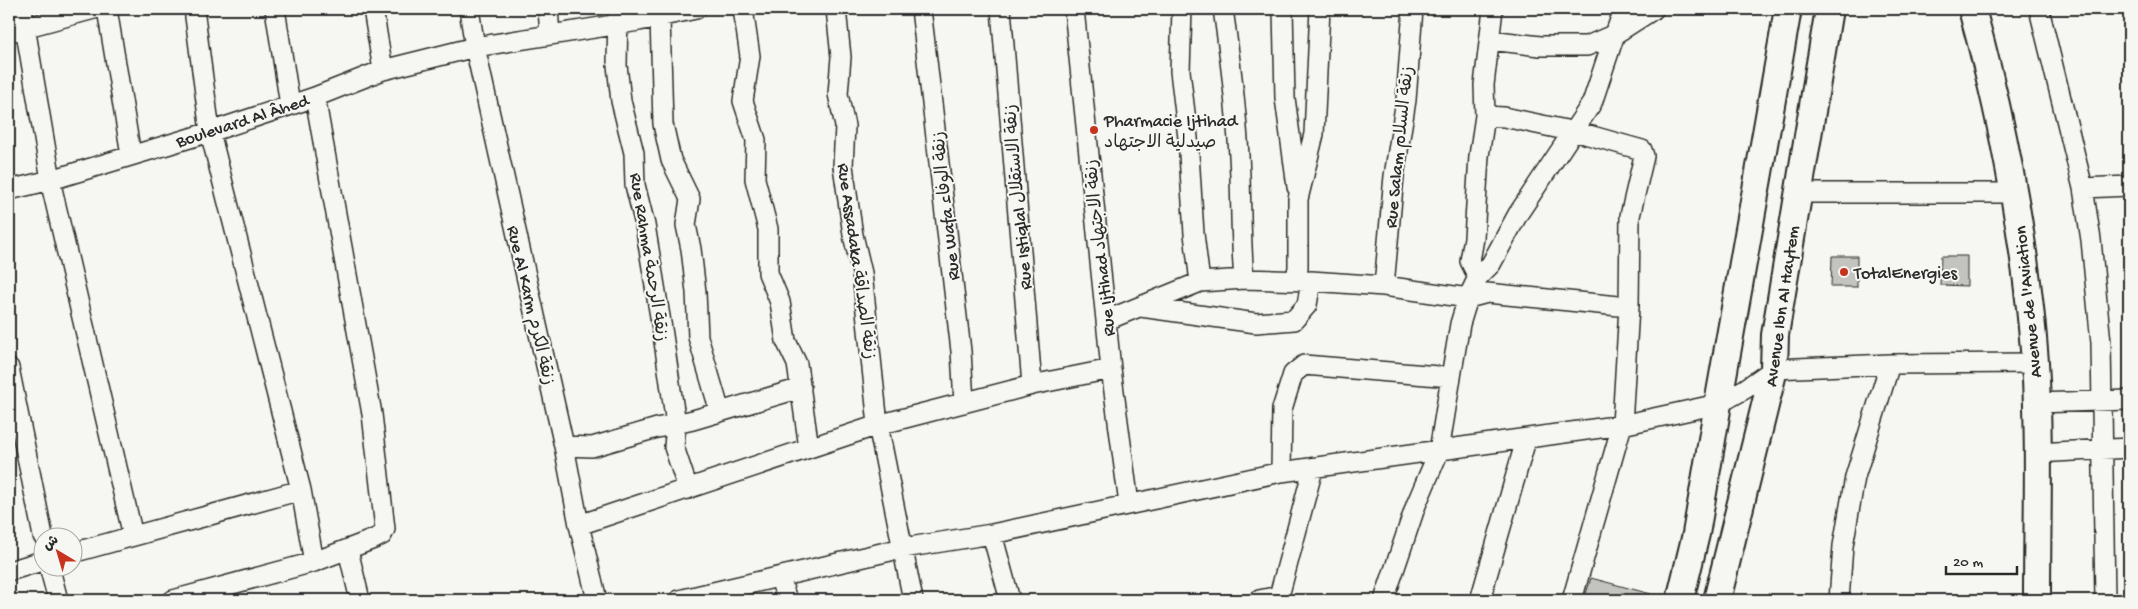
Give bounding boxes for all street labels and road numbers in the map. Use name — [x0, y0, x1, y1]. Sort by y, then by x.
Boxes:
street label: Rue Salam زنقة السلام — [1382, 65, 1420, 229]
street label: Boulevard Al Âhed — [172, 90, 313, 154]
street label: Rue Istiqlal زنقة الاستقلال — [1001, 103, 1038, 290]
street label: Rue Wafa زنقة الوفاء — [929, 130, 966, 281]
street label: Rue Ijtihad زنقة الاجتهاد — [1082, 158, 1121, 337]
street label: Rue Assadaka زنقة الصداقة — [831, 162, 880, 361]
street label: Rue Rahma زنقة الرحمة — [624, 172, 671, 343]
street label: Rue Al Karm زنقة الكرم — [500, 224, 558, 387]
street label: Avenue Ibn Al Haytem — [1762, 224, 1805, 388]
street label: Avenue de l'Aviation — [2011, 224, 2048, 379]

